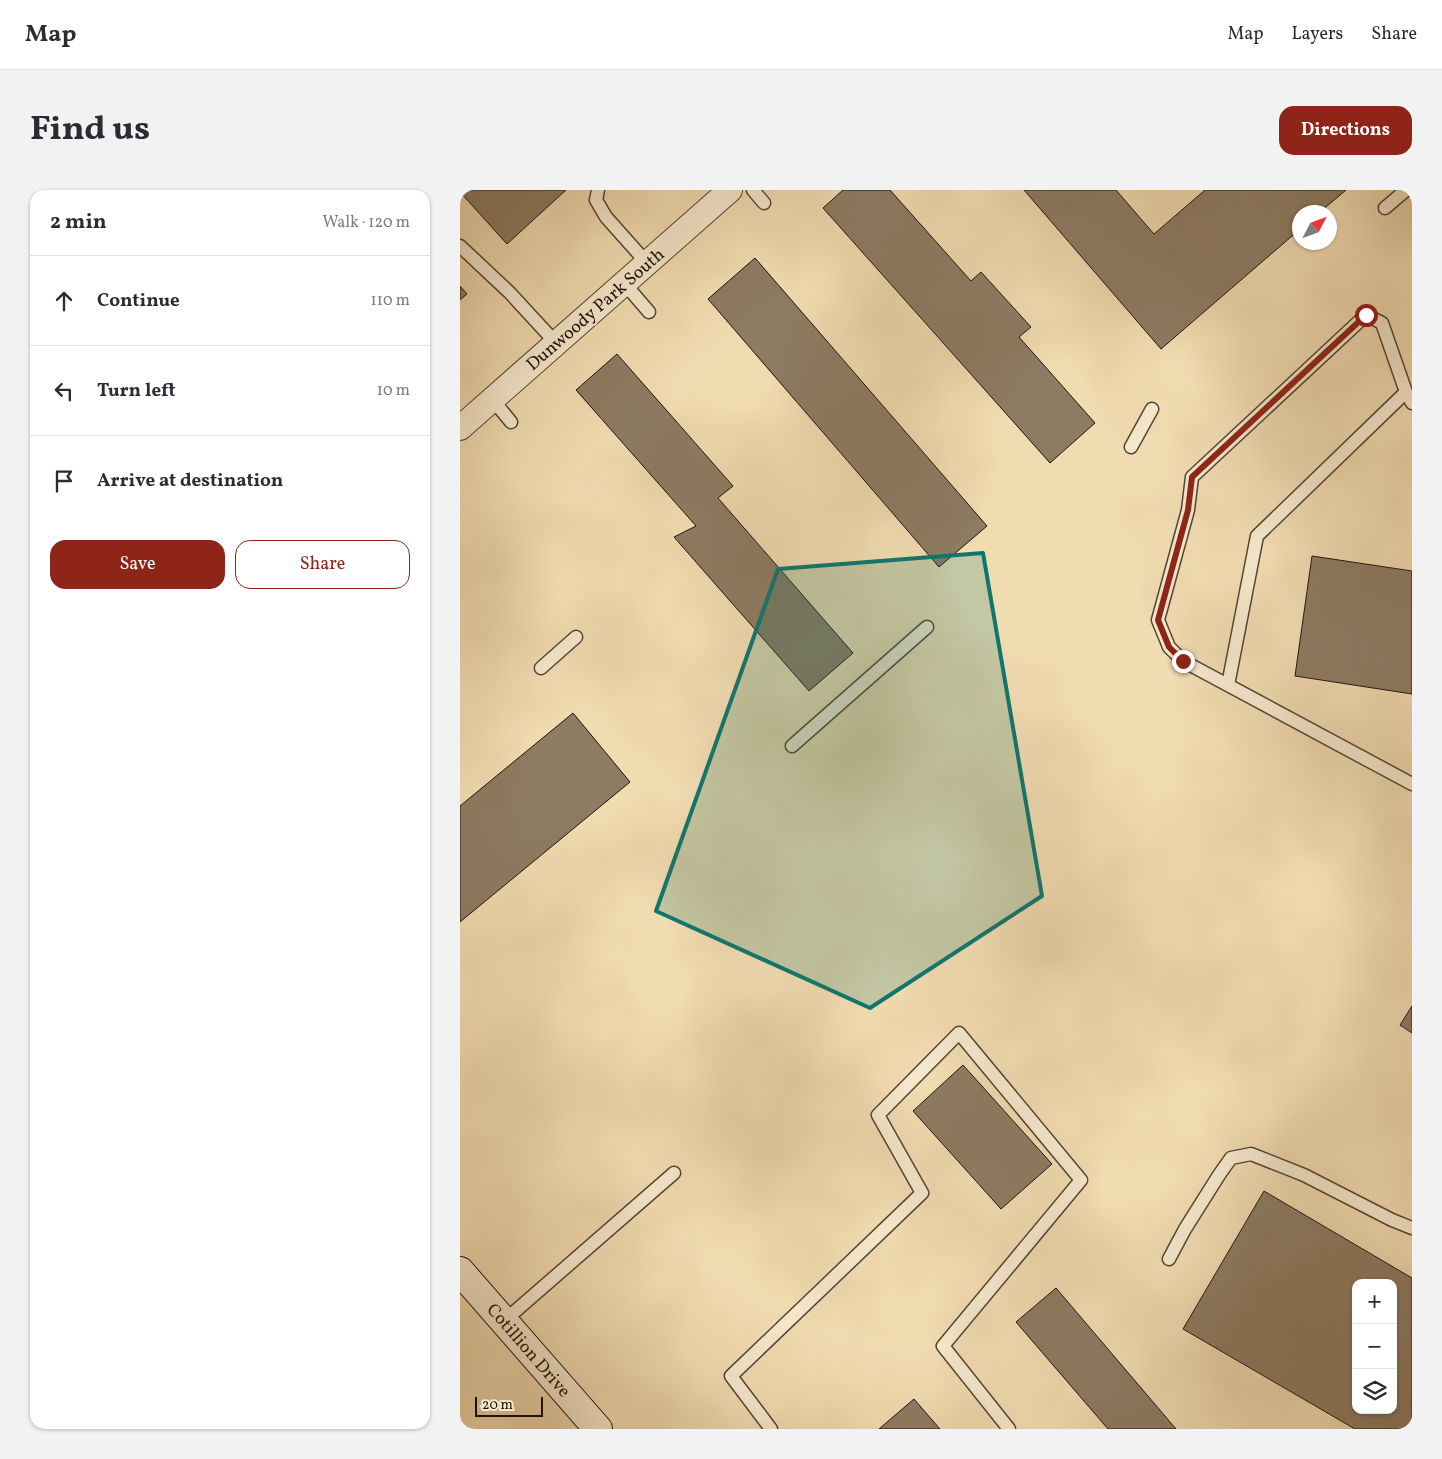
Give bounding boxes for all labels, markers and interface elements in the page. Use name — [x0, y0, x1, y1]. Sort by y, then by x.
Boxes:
text: Map — [25, 18, 76, 52]
text: Map — [1227, 22, 1263, 47]
text: Layers — [1291, 22, 1343, 47]
text: Share — [1371, 22, 1417, 47]
text: Find us — [30, 106, 150, 154]
button: Directions — [1279, 106, 1412, 155]
north arrow — [1292, 205, 1337, 250]
text: 2 min — [50, 208, 107, 237]
text: Walk · 120 m — [322, 212, 410, 234]
street label: Dunwoody Park South — [521, 243, 671, 377]
icon: ahead — [50, 287, 78, 315]
text: Continue — [97, 288, 180, 314]
text: 110 m — [371, 290, 410, 312]
route start — [1355, 304, 1378, 327]
icon: left — [50, 377, 78, 405]
text: Turn left — [97, 378, 176, 404]
text: 10 m — [377, 380, 410, 402]
icon: arrive — [50, 467, 78, 495]
text: Arrive at destination — [97, 468, 283, 494]
button: Save — [50, 540, 225, 589]
button: Share — [235, 540, 410, 589]
route end — [1172, 650, 1195, 673]
map controls — [1352, 1279, 1397, 1414]
button: + — [1352, 1279, 1397, 1324]
street label: Cotillion Drive — [480, 1299, 576, 1403]
button: − — [1352, 1324, 1397, 1369]
button: layers — [1352, 1369, 1397, 1414]
scale bar — [475, 1394, 542, 1417]
text: 20 m — [482, 1396, 513, 1415]

